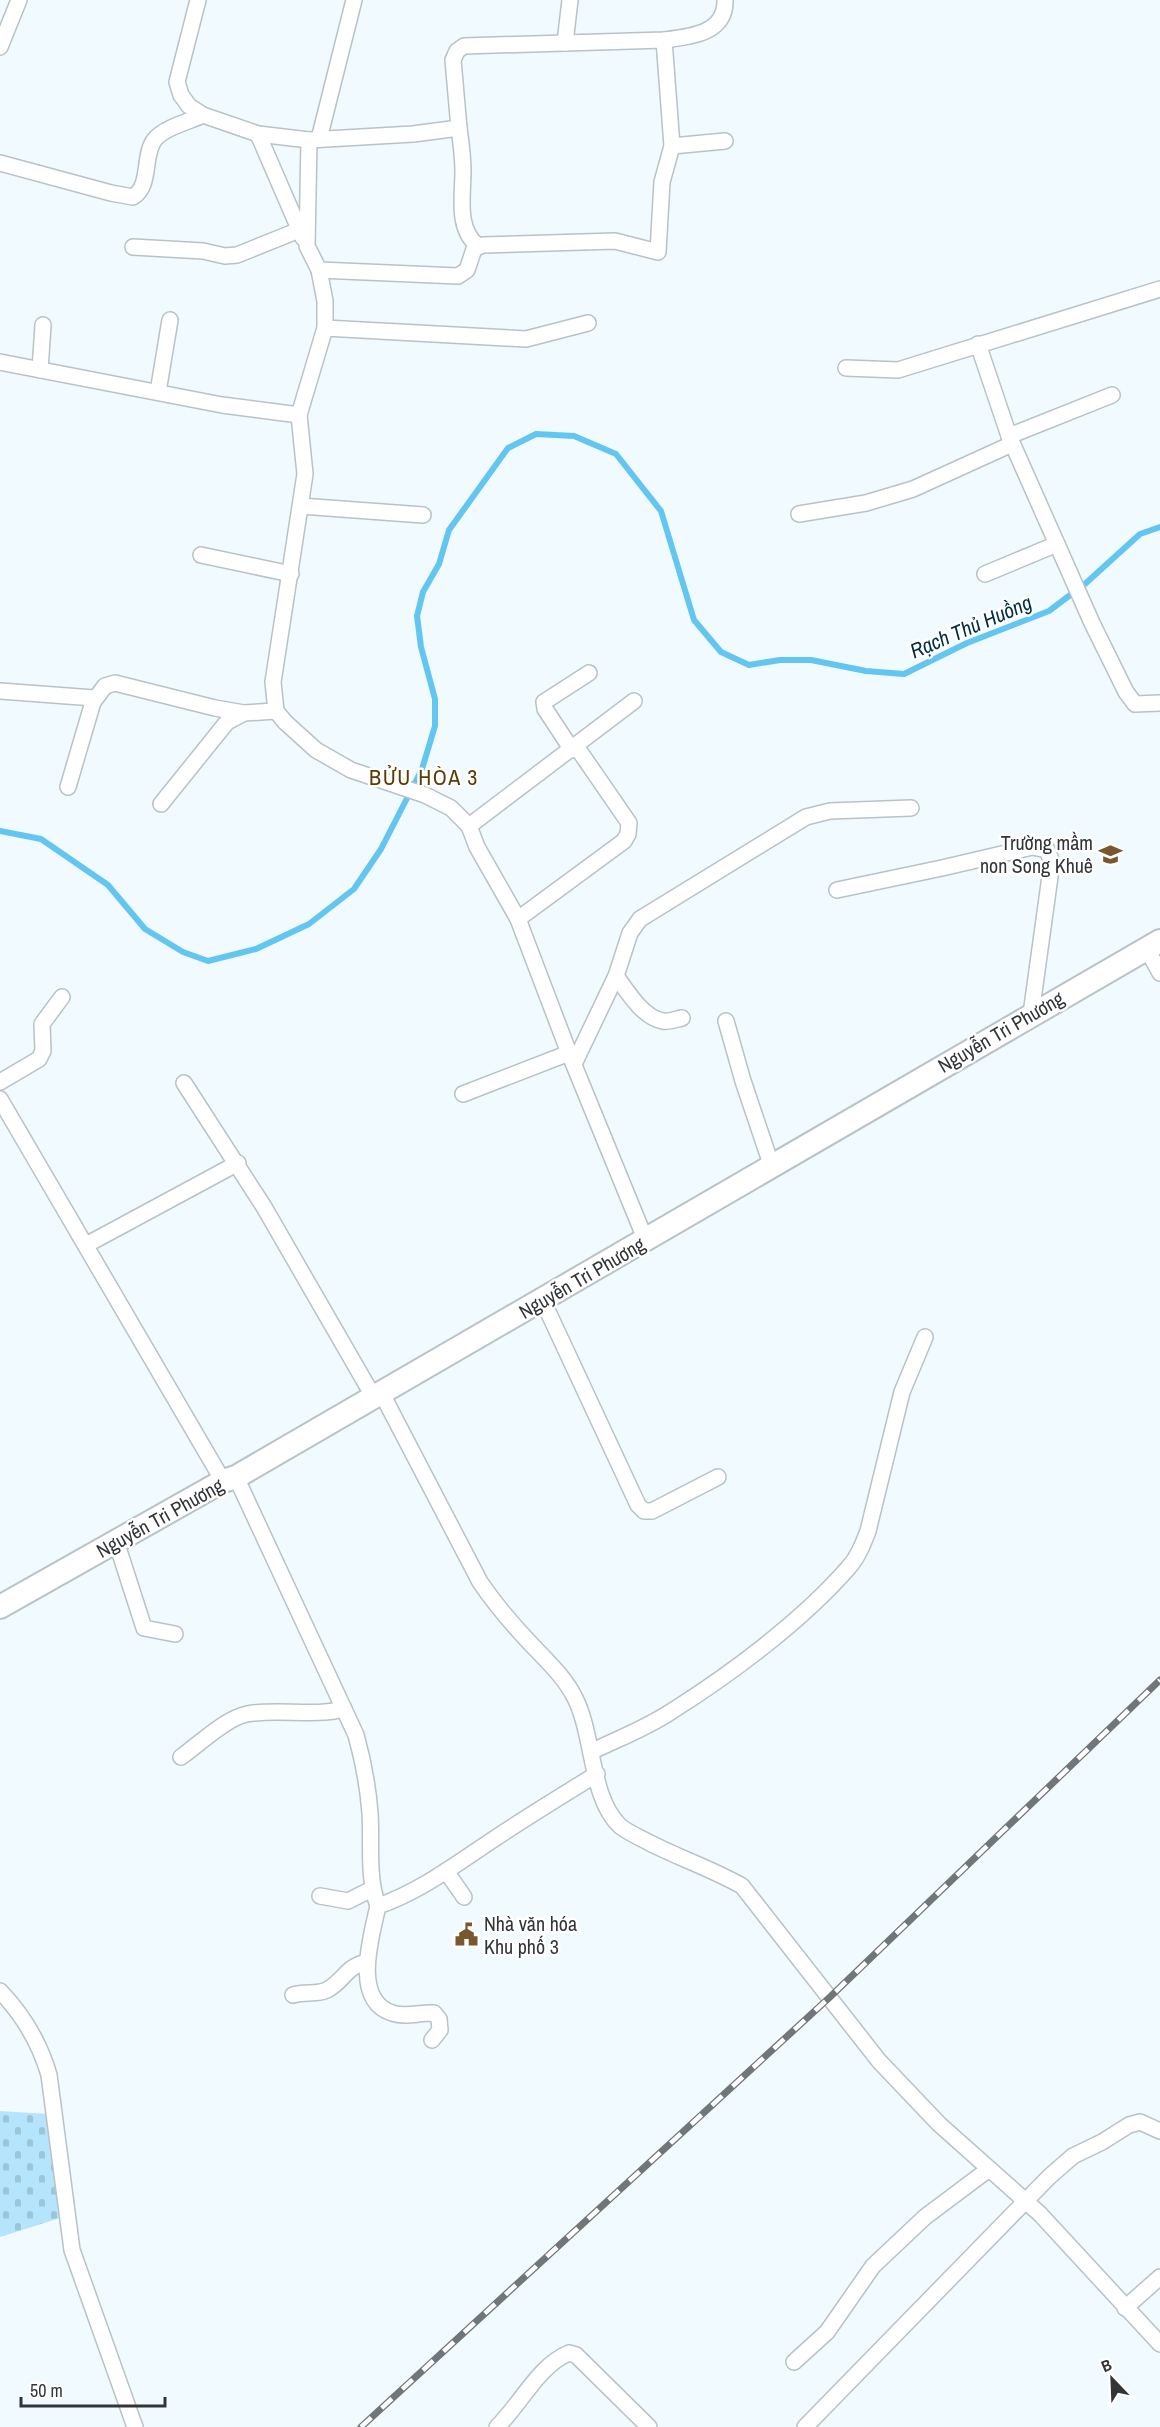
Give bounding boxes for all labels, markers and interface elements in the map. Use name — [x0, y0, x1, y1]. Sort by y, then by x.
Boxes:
water label: Rạch Thủ Huồng — [905, 588, 1037, 665]
district label: BỬU HÒA 3 — [369, 762, 479, 792]
place label: Trường mầm non Song Khuê — [980, 829, 1093, 879]
school or university icon: Trường mầm non Song Khuê — [1098, 841, 1124, 867]
street label: Nguyễn Tri Phương — [933, 985, 1069, 1079]
street label: Nguyễn Tri Phương — [514, 1231, 650, 1325]
street label: Nguyễn Tri Phương — [91, 1471, 228, 1564]
place label: Nhà văn hóa Khu phố 3 — [484, 1910, 577, 1960]
public building icon: Nhà văn hóa Khu phố 3 — [453, 1922, 479, 1948]
north arrow — [1082, 2349, 1142, 2409]
text: B — [1097, 2353, 1115, 2377]
scale bar — [21, 2370, 165, 2408]
text: 50 m — [30, 2378, 63, 2403]

